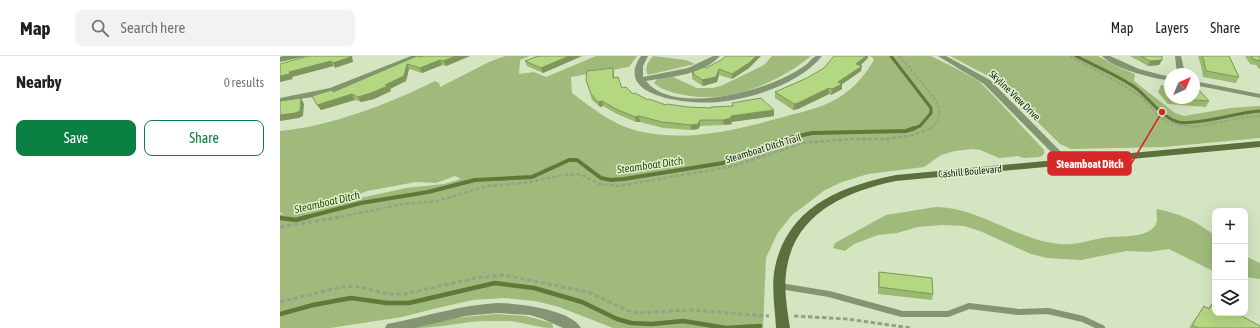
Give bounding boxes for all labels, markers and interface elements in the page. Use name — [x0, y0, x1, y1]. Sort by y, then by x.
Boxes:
search box — [75, 10, 355, 46]
text: Map — [20, 17, 51, 39]
icon: search — [89, 17, 111, 39]
text: Search here — [121, 19, 185, 36]
text: Map — [1111, 20, 1133, 36]
text: Layers — [1155, 20, 1188, 36]
text: Share — [1210, 20, 1240, 36]
street label: Skyline View Drive — [987, 68, 1043, 123]
north arrow — [1164, 68, 1200, 104]
text: Nearby — [16, 72, 62, 92]
text: 0 results — [224, 75, 264, 90]
button: Save — [16, 120, 136, 156]
button: Share — [144, 120, 264, 156]
street label: Steamboat Ditch Trail — [724, 132, 803, 165]
callout: Steamboat Ditch — [1048, 152, 1131, 175]
water label: Steamboat Ditch — [615, 154, 685, 176]
text: Steamboat Ditch — [1056, 158, 1124, 170]
street label: Cashill Boulevard — [938, 163, 1003, 180]
water label: Steamboat Ditch — [292, 188, 362, 216]
map controls — [1212, 208, 1248, 316]
button: + — [1212, 208, 1248, 244]
button: − — [1212, 244, 1248, 280]
button: layers — [1212, 280, 1248, 316]

